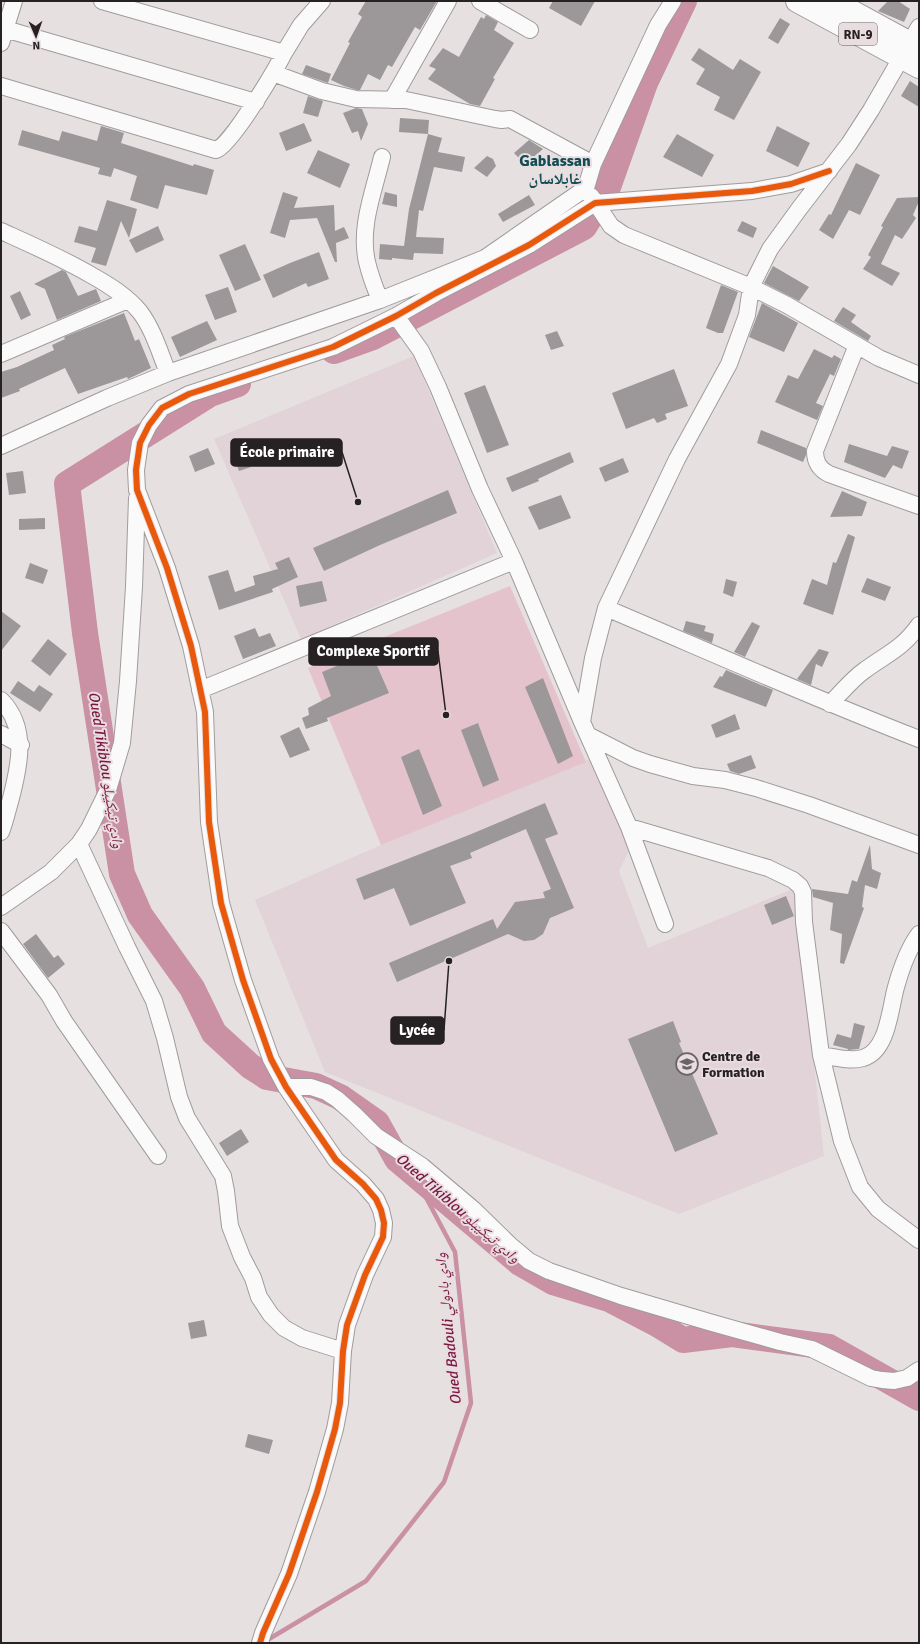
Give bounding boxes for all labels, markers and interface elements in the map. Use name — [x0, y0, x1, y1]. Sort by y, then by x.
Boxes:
north arrow — [16, 16, 56, 56]
road number: RN-9 — [839, 23, 877, 45]
text: N — [32, 39, 40, 52]
district label: Gablassan غابلاسان — [519, 151, 591, 189]
callout: École primaire — [231, 439, 342, 466]
text: École primaire — [240, 442, 334, 461]
callout: Complexe Sportif — [309, 638, 438, 665]
text: Complexe Sportif — [316, 642, 431, 660]
water label: Oued Tikiblou وادي تيكيبلو — [82, 690, 127, 850]
callout: Lycée — [391, 1017, 444, 1044]
text: Lycée — [399, 1021, 435, 1039]
place label: Centre de Formation — [702, 1048, 765, 1081]
school or university icon: Centre de Formation — [674, 1051, 700, 1077]
water label: Oued Tikiblou وادي تيكيبلو — [390, 1149, 524, 1269]
water label: Oued Badouli وادي بادولي — [431, 1252, 468, 1406]

